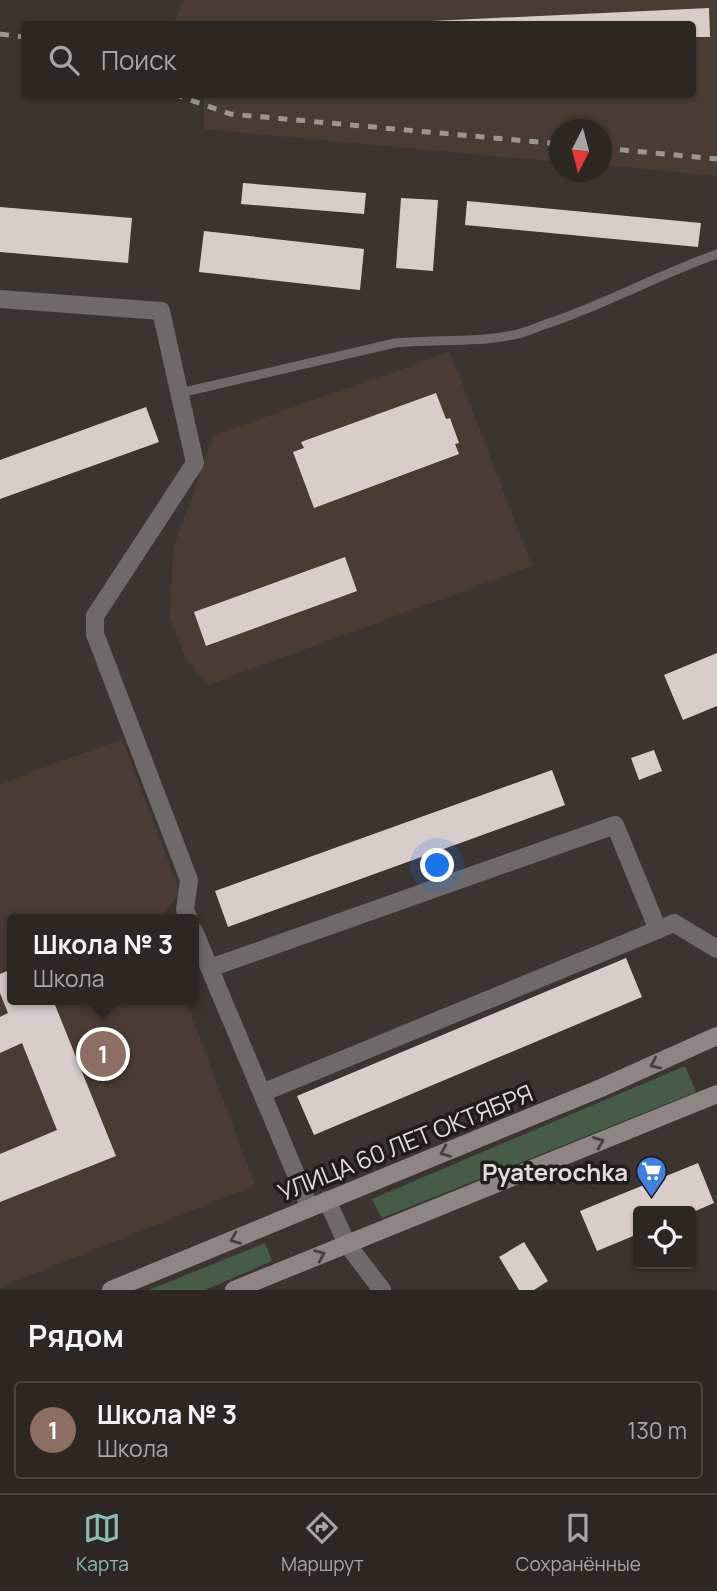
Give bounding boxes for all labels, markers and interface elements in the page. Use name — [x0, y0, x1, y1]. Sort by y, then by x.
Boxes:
search box — [21, 21, 696, 98]
icon: search — [45, 41, 83, 79]
text: Поиск — [101, 42, 176, 78]
north arrow — [549, 119, 612, 182]
your location — [420, 848, 454, 882]
popup — [7, 914, 199, 1005]
text: Школа № 3 — [33, 926, 173, 962]
text: Школа — [33, 962, 105, 994]
pin: 1 — [80, 1028, 126, 1080]
one-way arrow — [650, 1056, 662, 1070]
street label: УЛИЦА 60 ЛЕТ ОКТЯБРЯ — [273, 1076, 537, 1208]
one-way arrow — [592, 1137, 604, 1151]
one-way arrow — [440, 1143, 452, 1157]
supermarket icon: Pyaterochka — [634, 1154, 668, 1198]
place label: Pyaterochka — [482, 1155, 628, 1188]
map controls — [633, 1206, 696, 1269]
button: locate — [633, 1206, 696, 1269]
one-way arrow — [229, 1231, 242, 1245]
one-way arrow — [313, 1250, 325, 1264]
text: Рядом — [28, 1315, 124, 1356]
text: Школа № 3 — [97, 1396, 237, 1432]
text: 1 — [48, 1414, 58, 1446]
text: 130 m — [627, 1414, 687, 1446]
text: Школа — [97, 1432, 169, 1464]
tab: Карта — [76, 1509, 129, 1577]
tab: Маршрут — [281, 1509, 364, 1577]
tab: Сохранённые — [516, 1509, 641, 1577]

